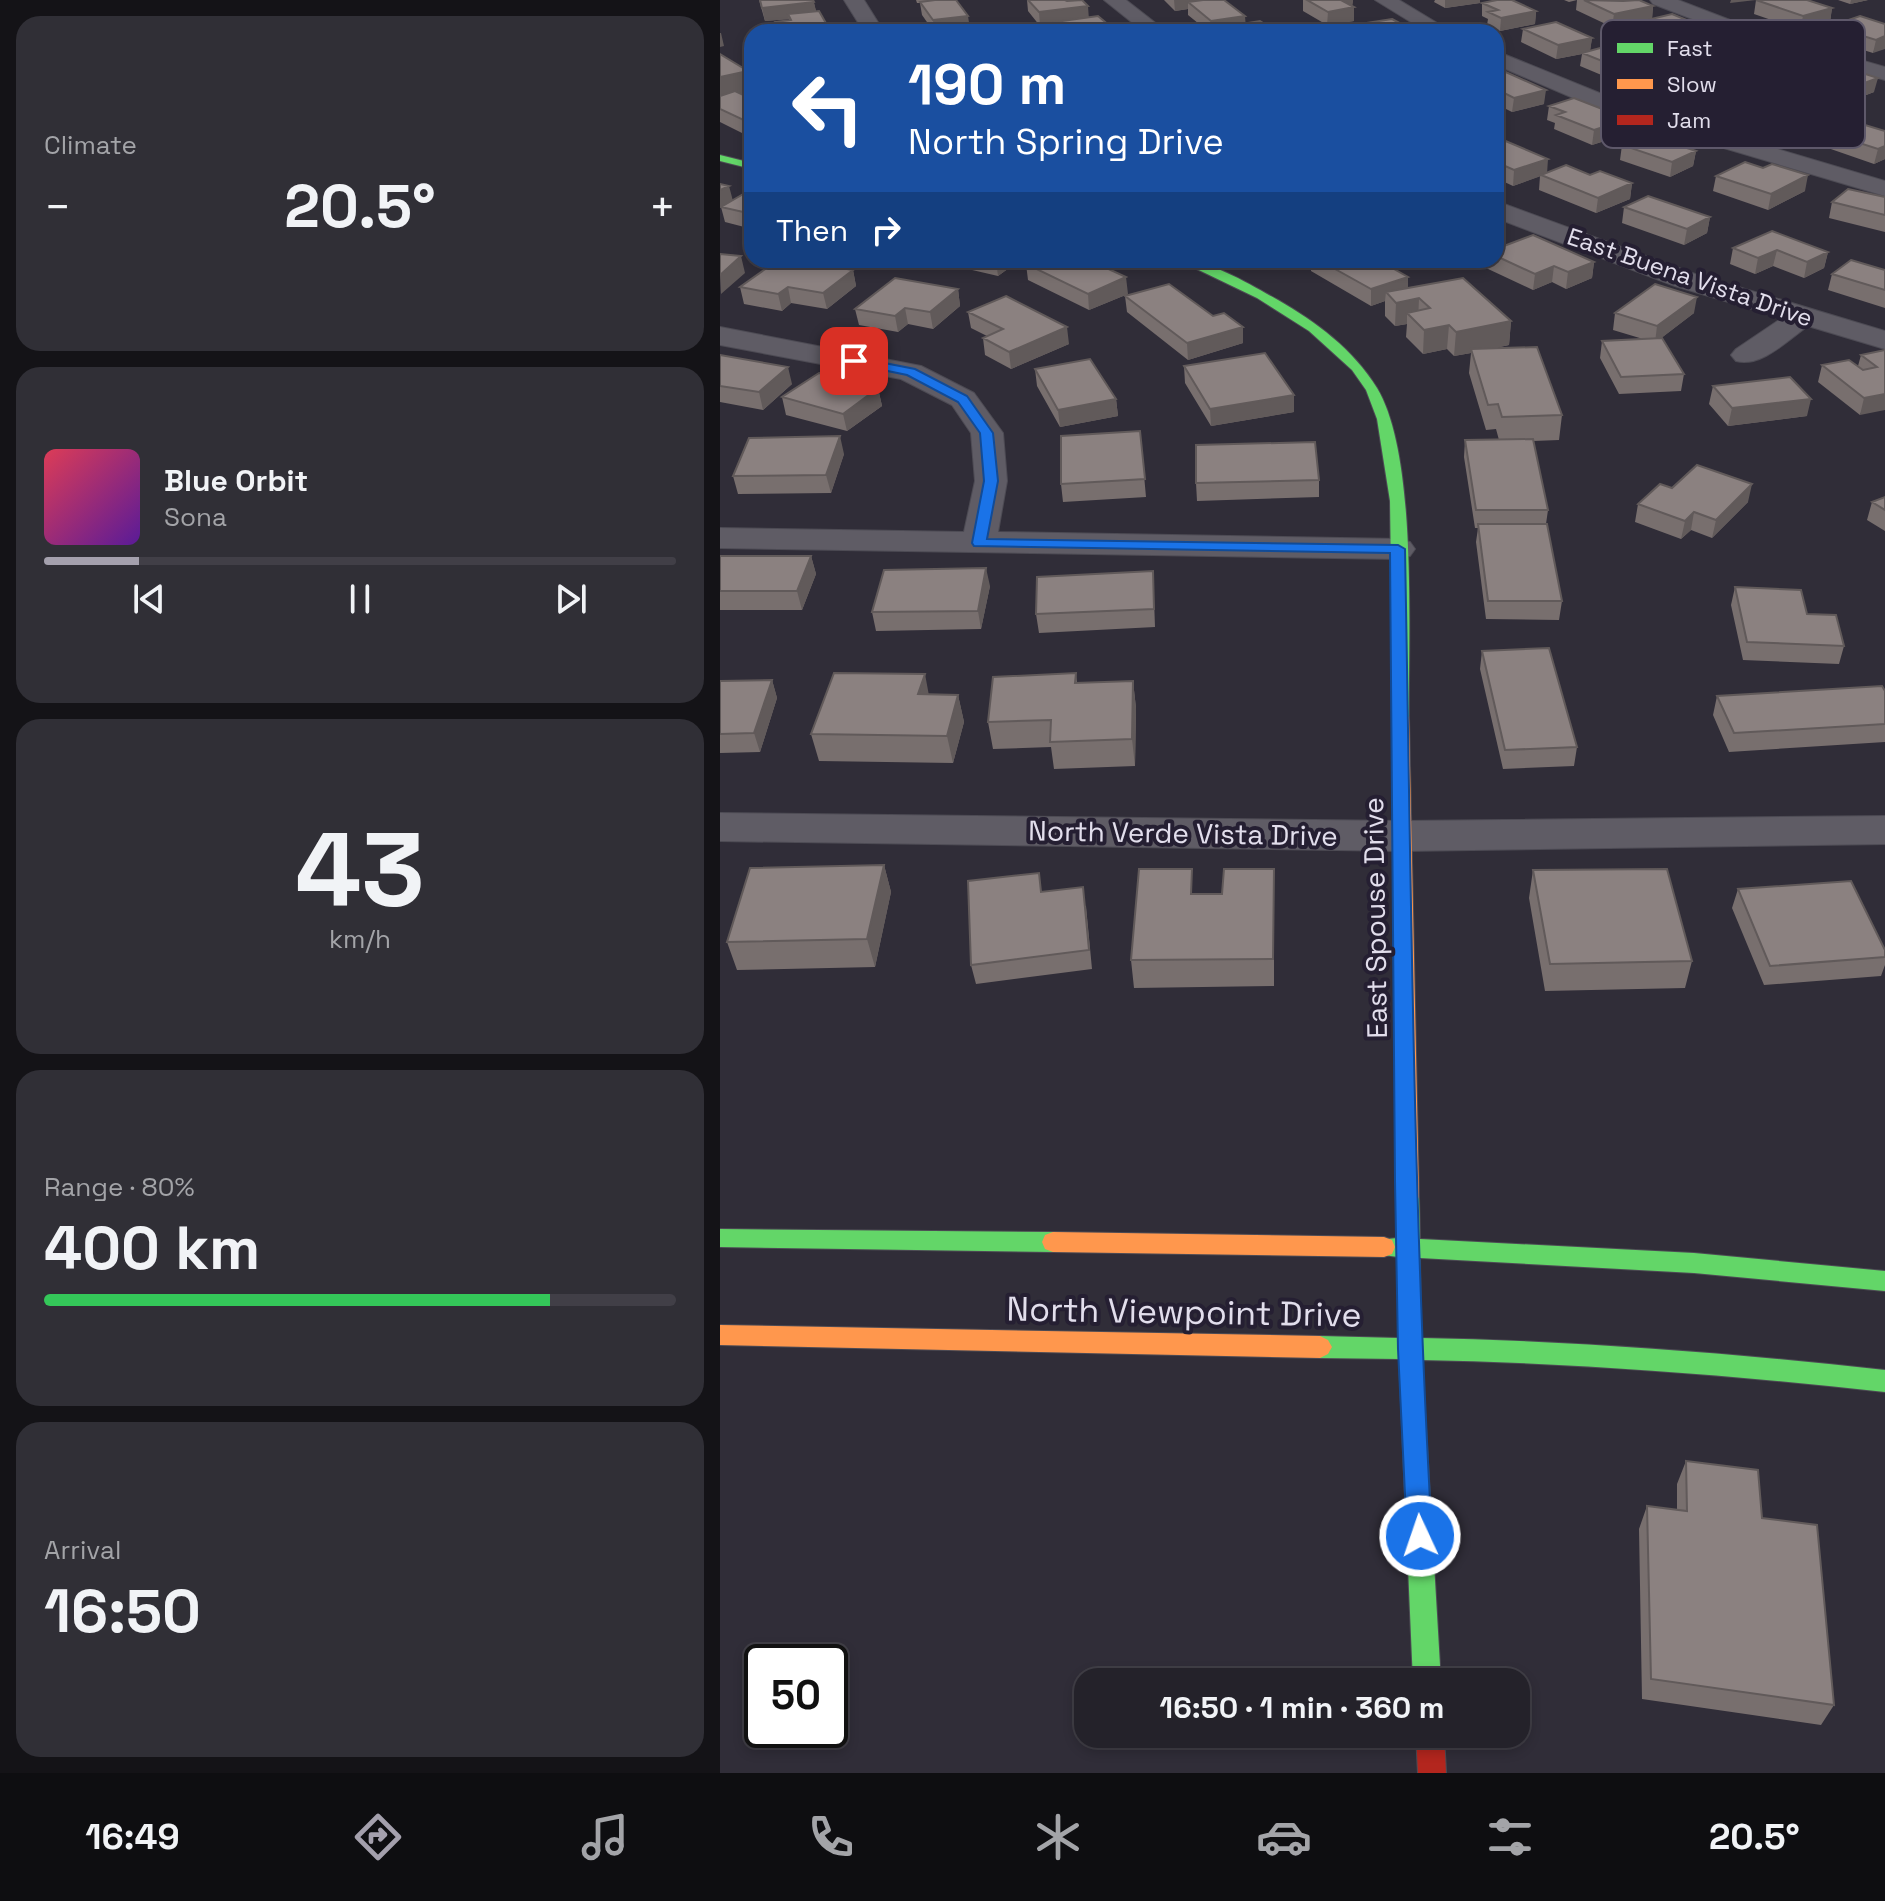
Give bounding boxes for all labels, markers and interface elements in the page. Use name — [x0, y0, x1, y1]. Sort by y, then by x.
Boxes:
legend — [1601, 20, 1865, 148]
text: Fast — [1667, 34, 1713, 62]
text: 190 m — [908, 49, 1066, 120]
icon: left — [776, 56, 880, 160]
text: Slow — [1667, 70, 1717, 98]
text: Jam — [1667, 106, 1711, 134]
text: North Spring Drive — [908, 119, 1224, 165]
text: Climate — [44, 128, 137, 162]
text: 20.5° — [284, 168, 436, 245]
text: − — [44, 179, 71, 235]
text: + — [649, 179, 676, 235]
icon: right — [864, 208, 908, 252]
text: Then — [776, 211, 848, 250]
street label: East Buena Vista Drive — [1563, 220, 1817, 334]
pin — [820, 327, 888, 395]
icon: arrive — [832, 339, 876, 383]
text: Blue Orbit — [164, 461, 308, 500]
text: Sona — [164, 500, 227, 534]
icon: previous — [127, 577, 171, 621]
icon: pause — [338, 577, 382, 621]
icon: next — [549, 577, 593, 621]
street label: East Spouse Drive — [1355, 797, 1395, 1039]
text: 43 — [295, 804, 425, 936]
street label: North Verde Vista Drive — [1028, 812, 1338, 854]
text: km/h — [329, 922, 391, 956]
text: Range · 80% — [44, 1170, 195, 1204]
text: 400 km — [44, 1210, 260, 1287]
street label: North Viewpoint Drive — [1006, 1287, 1362, 1337]
position arrow — [1378, 1494, 1462, 1578]
text: Arrival — [44, 1533, 121, 1567]
text: 16:50 — [44, 1573, 201, 1650]
speed limit sign: 50 — [744, 1644, 848, 1748]
text: 16:50 · 1 min · 360 m — [1160, 1688, 1444, 1727]
icon: directions — [350, 1809, 406, 1865]
icon: music — [577, 1809, 633, 1865]
icon: phone — [803, 1809, 859, 1865]
icon: climate — [1030, 1809, 1086, 1865]
icon: car — [1256, 1809, 1312, 1865]
icon: filters — [1482, 1809, 1538, 1865]
text: 16:49 — [85, 1814, 180, 1860]
text: 20.5° — [1709, 1814, 1800, 1860]

